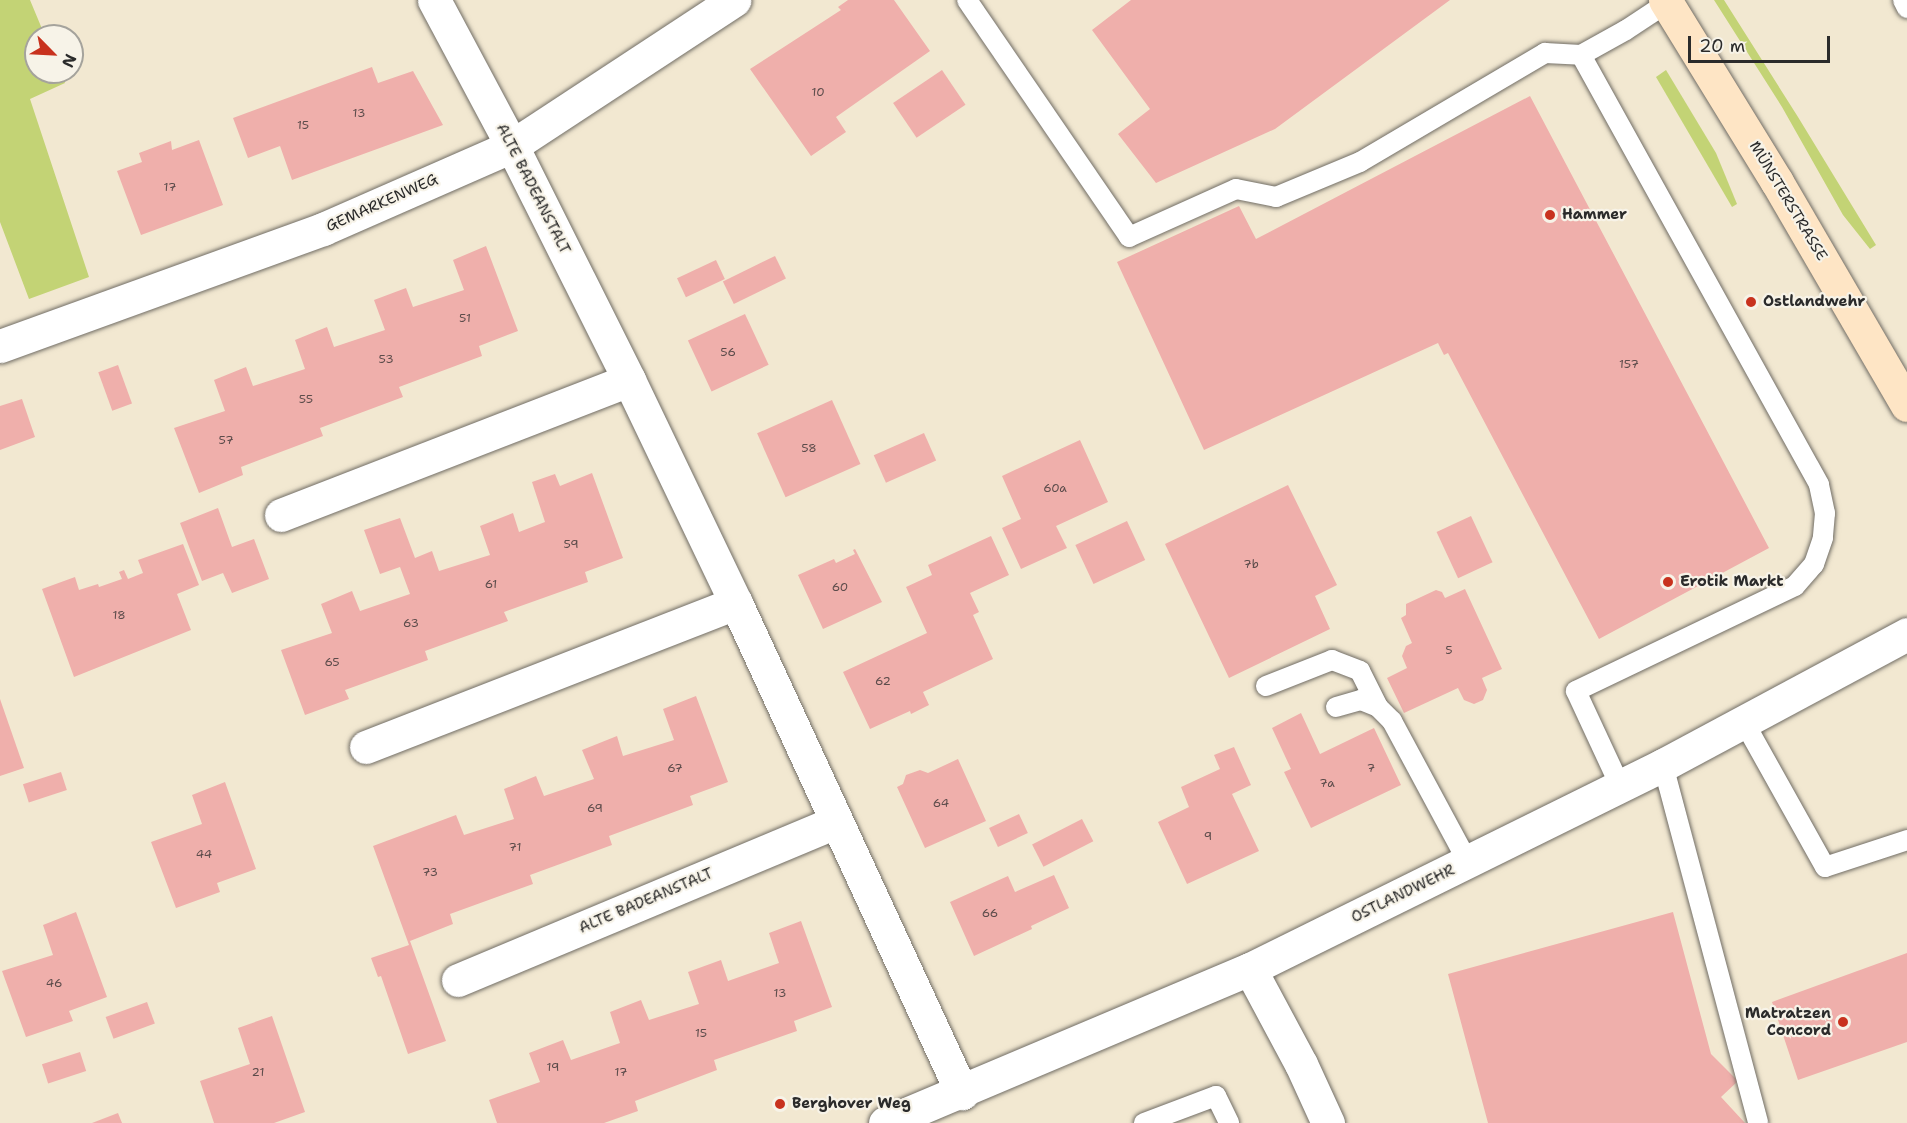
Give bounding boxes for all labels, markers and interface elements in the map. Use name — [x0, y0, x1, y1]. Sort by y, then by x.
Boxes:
north arrow — [24, 24, 84, 84]
scale bar — [1691, 24, 1834, 62]
text: 20 m — [1699, 34, 1745, 58]
text: N — [57, 51, 81, 71]
house number: 10 — [811, 86, 825, 100]
house number: 13 — [353, 107, 365, 121]
house number: 15 — [297, 119, 309, 133]
street label: ALTE BADEANSTALT — [492, 121, 574, 257]
street label: MÜNSTERSTRASSE — [1745, 138, 1831, 264]
street label: GEMARKENWEG — [323, 170, 441, 236]
house number: 17 — [164, 181, 176, 195]
place label: Hammer — [1562, 206, 1627, 224]
marker: Hammer — [1543, 208, 1557, 222]
place label: Ostlandwehr — [1763, 293, 1865, 311]
marker: Ostlandwehr — [1744, 295, 1758, 309]
house number: 51 — [459, 312, 471, 326]
house number: 56 — [720, 346, 736, 360]
house number: 53 — [378, 353, 394, 367]
house number: 157 — [1619, 358, 1639, 372]
house number: 55 — [299, 393, 313, 407]
house number: 57 — [218, 434, 234, 448]
house number: 58 — [801, 442, 817, 456]
house number: 60a — [1043, 482, 1067, 496]
house number: 59 — [563, 538, 579, 552]
house number: 7b — [1243, 558, 1259, 572]
place label: Erotik Markt — [1680, 573, 1784, 591]
marker: Erotik Markt — [1661, 575, 1675, 589]
house number: 61 — [485, 578, 497, 592]
house number: 60 — [832, 581, 848, 595]
house number: 18 — [112, 609, 126, 623]
house number: 63 — [403, 617, 419, 631]
house number: 5 — [1445, 644, 1453, 658]
house number: 65 — [324, 656, 340, 670]
house number: 62 — [875, 675, 891, 689]
house number: 67 — [667, 762, 683, 776]
house number: 7 — [1367, 762, 1375, 776]
house number: 7a — [1319, 777, 1335, 791]
house number: 64 — [933, 797, 949, 811]
house number: 69 — [587, 802, 603, 816]
house number: 9 — [1204, 830, 1212, 844]
house number: 71 — [509, 841, 521, 855]
house number: 44 — [196, 848, 212, 862]
street label: OSTLANDWEHR — [1348, 861, 1458, 927]
street label: ALTE BADEANSTALT — [576, 865, 716, 937]
house number: 73 — [422, 866, 438, 880]
house number: 66 — [982, 907, 998, 921]
house number: 46 — [46, 977, 62, 991]
house number: 13 — [774, 987, 786, 1001]
place label: Matratzen Concord — [1745, 1004, 1831, 1039]
marker: Matratzen Concord — [1836, 1015, 1850, 1029]
house number: 15 — [695, 1027, 707, 1041]
house number: 19 — [547, 1061, 559, 1075]
house number: 21 — [252, 1066, 264, 1080]
house number: 17 — [615, 1066, 627, 1080]
place label: Berghover Weg — [792, 1095, 911, 1113]
marker: Berghover Weg — [773, 1097, 787, 1111]

